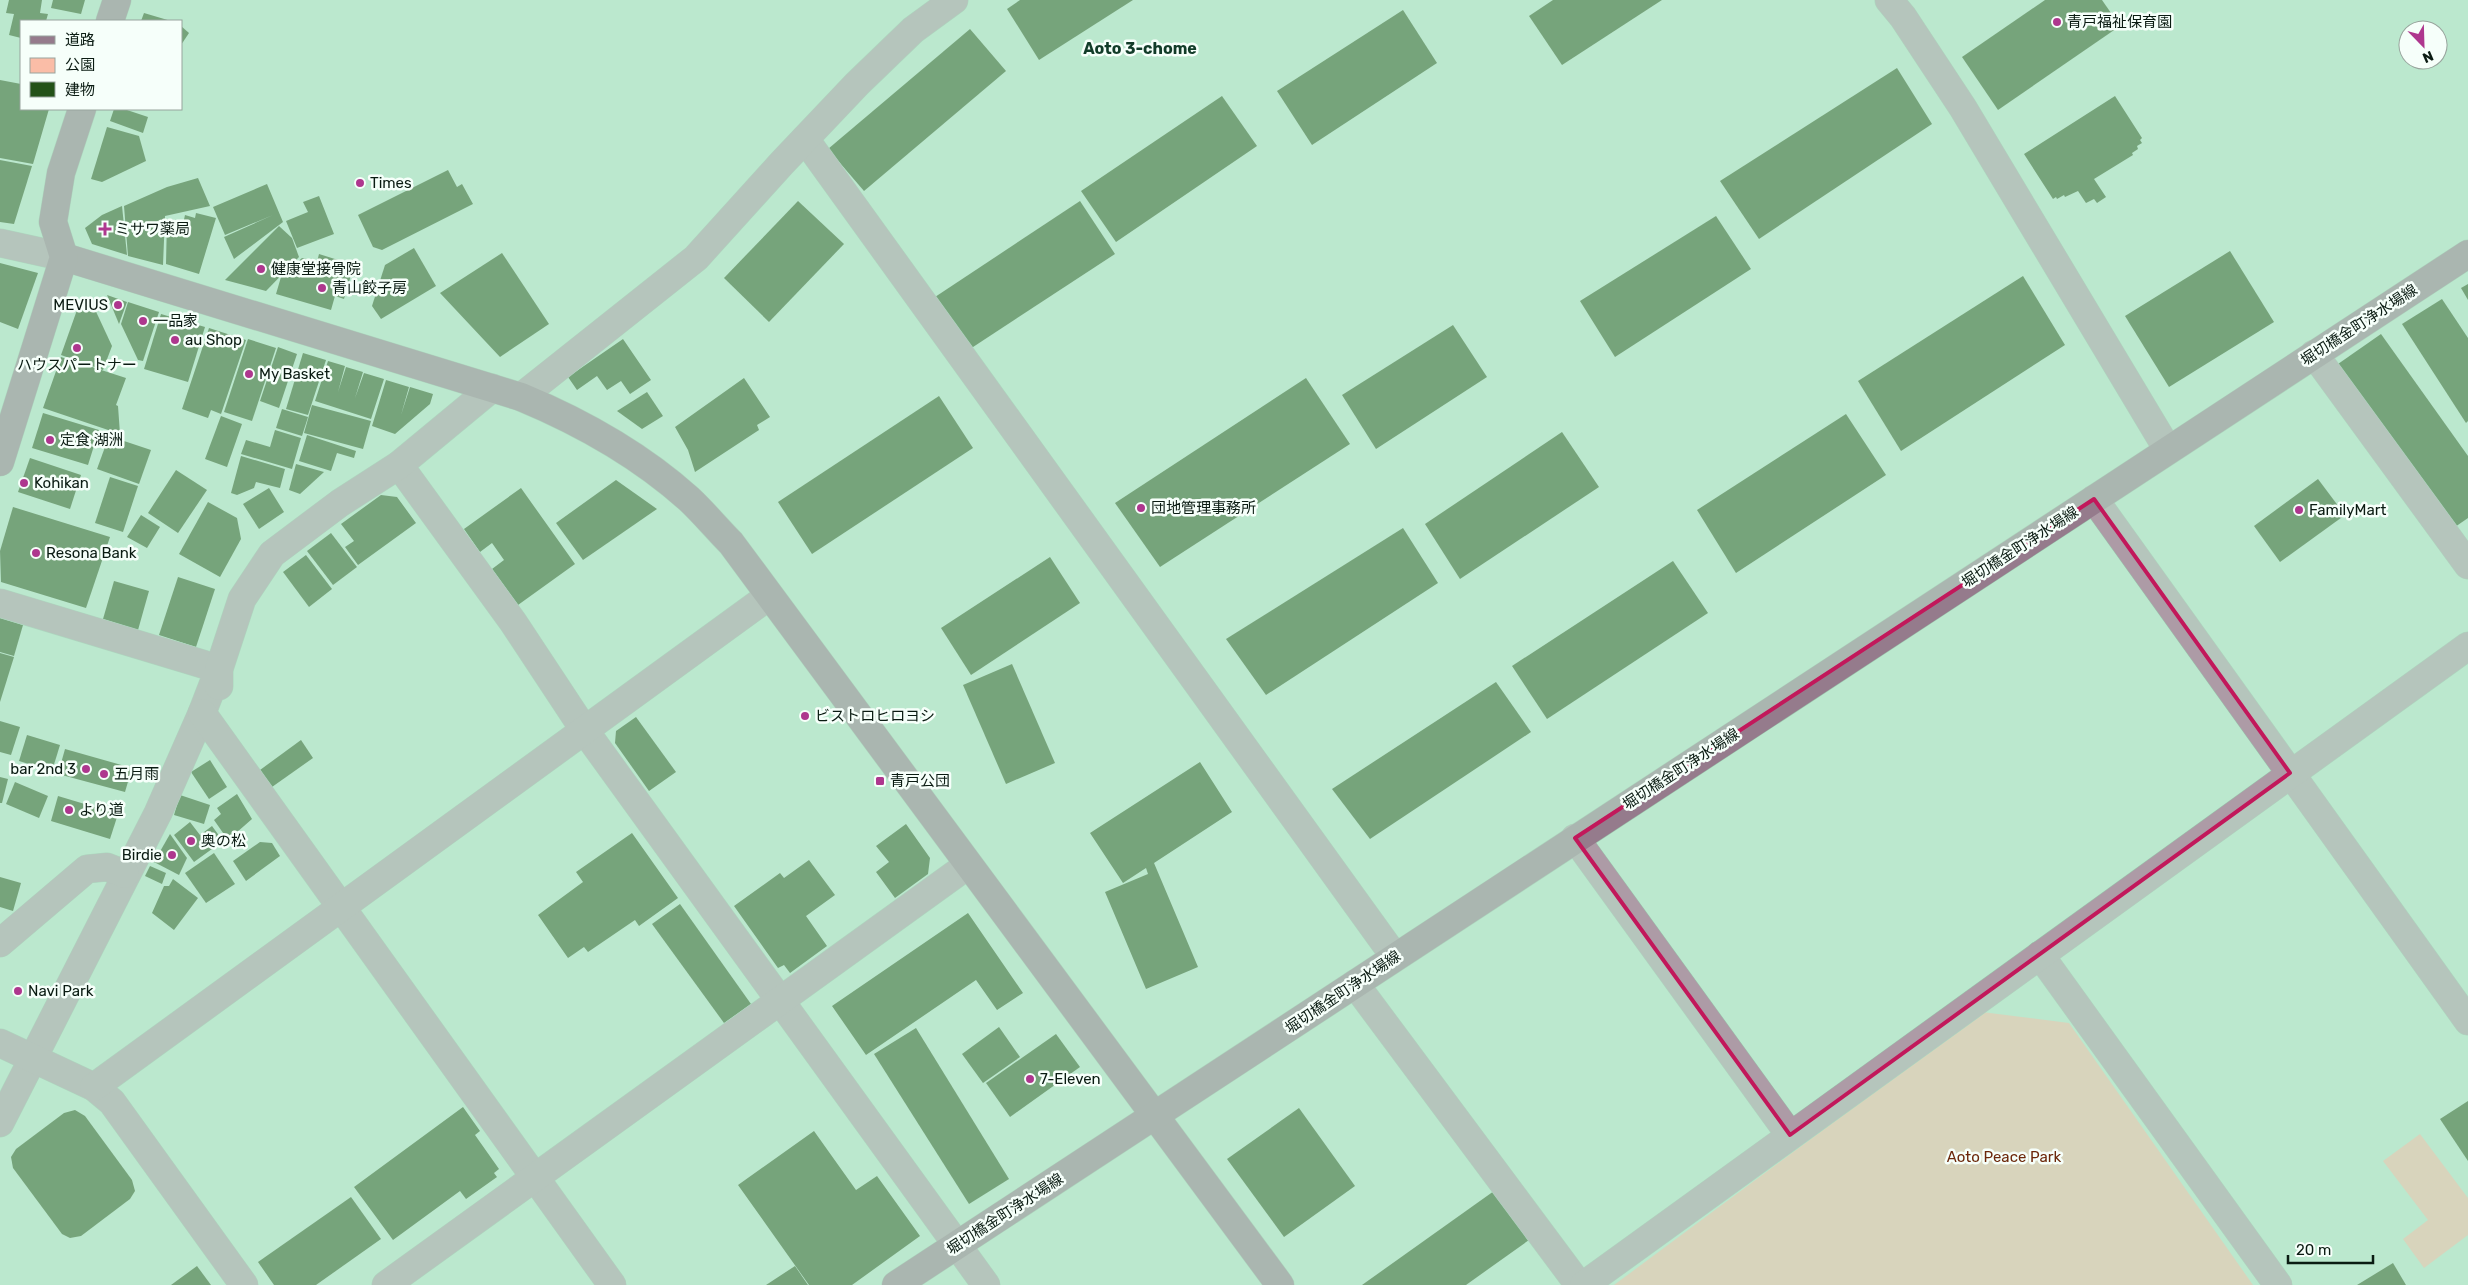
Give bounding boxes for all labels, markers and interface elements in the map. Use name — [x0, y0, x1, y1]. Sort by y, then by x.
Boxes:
place label: 青戸福祉保育園 — [2067, 13, 2172, 31]
marker: 青戸福祉保育園 — [2051, 16, 2063, 28]
legend — [20, 20, 182, 110]
north arrow — [2398, 20, 2448, 70]
text: 道路 — [65, 31, 95, 49]
district label: Aoto 3-chome — [1083, 39, 1197, 58]
text: N — [2420, 47, 2436, 66]
text: 公園 — [65, 56, 95, 74]
text: 建物 — [65, 81, 95, 99]
place label: Times — [370, 174, 412, 192]
marker: Times — [354, 177, 366, 189]
place label: ミサワ薬局 — [115, 220, 190, 238]
marker: ミサワ薬局 — [99, 223, 111, 235]
place label: 健康堂接骨院 — [271, 260, 361, 278]
marker: 健康堂接骨院 — [255, 263, 267, 275]
place label: 青山餃子房 — [332, 279, 407, 297]
street label: 堀切橋金町浄水場線 — [2297, 281, 2421, 369]
marker: 青山餃子房 — [316, 282, 328, 294]
place label: MEVIUS — [53, 296, 108, 314]
marker: MEVIUS — [112, 299, 124, 311]
place label: 一品家 — [153, 312, 198, 330]
marker: 一品家 — [137, 315, 149, 327]
place label: au Shop — [185, 331, 242, 349]
marker: au Shop — [169, 334, 181, 346]
marker: ハウスパートナー — [71, 342, 83, 354]
place label: ハウスパートナー — [17, 356, 137, 374]
place label: My Basket — [259, 365, 330, 383]
marker: My Basket — [243, 368, 255, 380]
place label: 定食 湖洲 — [60, 431, 124, 449]
marker: 定食 湖洲 — [44, 434, 56, 446]
place label: Kohikan — [34, 474, 89, 492]
marker: Kohikan — [18, 477, 30, 489]
place label: 団地管理事務所 — [1151, 499, 1256, 517]
place label: FamilyMart — [2309, 501, 2386, 519]
marker: 団地管理事務所 — [1135, 502, 1147, 514]
street label: 堀切橋金町浄水場線 — [1958, 503, 2082, 591]
marker: FamilyMart — [2293, 504, 2305, 516]
place label: Resona Bank — [46, 544, 137, 562]
marker: Resona Bank — [30, 547, 42, 559]
place label: ビストロヒロヨシ — [815, 707, 935, 725]
marker: ビストロヒロヨシ — [799, 710, 811, 722]
street label: 堀切橋金町浄水場線 — [1619, 725, 1743, 813]
place label: bar 2nd 3 — [10, 760, 76, 778]
marker: bar 2nd 3 — [80, 763, 92, 775]
place label: 五月雨 — [114, 765, 159, 783]
marker: 五月雨 — [98, 768, 110, 780]
place label: 青戸公団 — [890, 772, 950, 790]
marker: 青戸公団 — [874, 775, 886, 787]
place label: より道 — [79, 801, 124, 819]
marker: より道 — [63, 804, 75, 816]
place label: 奥の松 — [201, 832, 246, 850]
marker: 奥の松 — [185, 835, 197, 847]
place label: Birdie — [122, 846, 162, 864]
marker: Birdie — [166, 849, 178, 861]
street label: 堀切橋金町浄水場線 — [1282, 947, 1404, 1037]
place label: Navi Park — [28, 982, 94, 1000]
marker: Navi Park — [12, 985, 24, 997]
place label: 7-Eleven — [1040, 1070, 1101, 1088]
marker: 7-Eleven — [1024, 1073, 1036, 1085]
park label: Aoto Peace Park — [1947, 1148, 2061, 1166]
street label: 堀切橋金町浄水場線 — [943, 1170, 1067, 1258]
scale bar — [2288, 1232, 2373, 1264]
text: 20 m — [2296, 1241, 2331, 1259]

